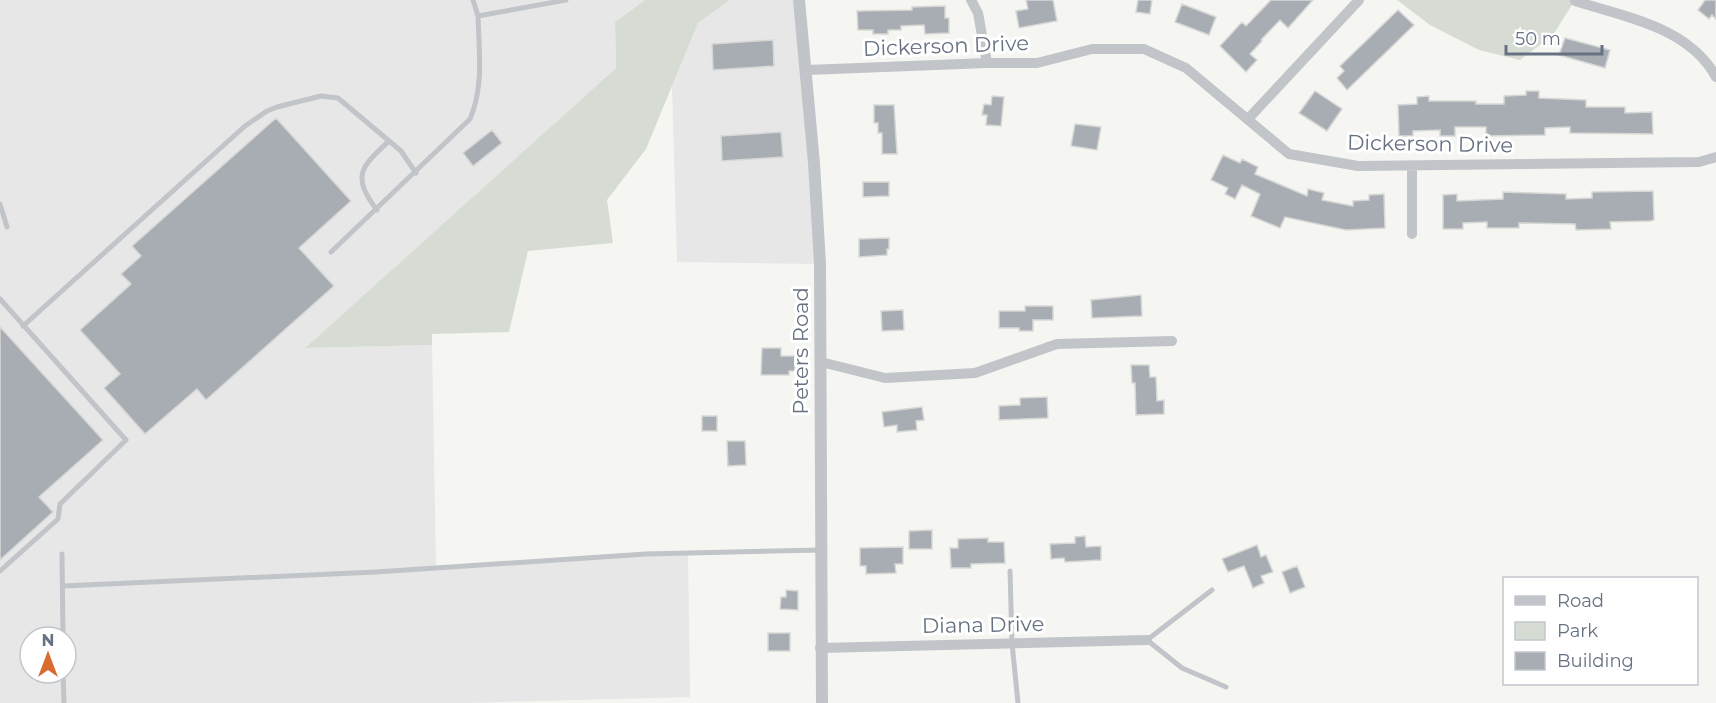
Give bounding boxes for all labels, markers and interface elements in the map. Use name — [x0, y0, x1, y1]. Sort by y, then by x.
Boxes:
scale bar — [1506, 18, 1602, 56]
text: 50 m — [1515, 28, 1561, 50]
street label: Dickerson Drive — [863, 30, 1029, 61]
street label: Dickerson Drive — [1347, 130, 1513, 157]
street label: Peters Road — [788, 287, 813, 415]
legend — [1503, 577, 1698, 685]
text: Road — [1557, 590, 1604, 612]
street label: Diana Drive — [922, 611, 1044, 638]
text: Park — [1557, 620, 1598, 642]
north arrow — [18, 625, 78, 685]
text: N — [42, 631, 54, 650]
text: Building — [1557, 650, 1634, 672]

